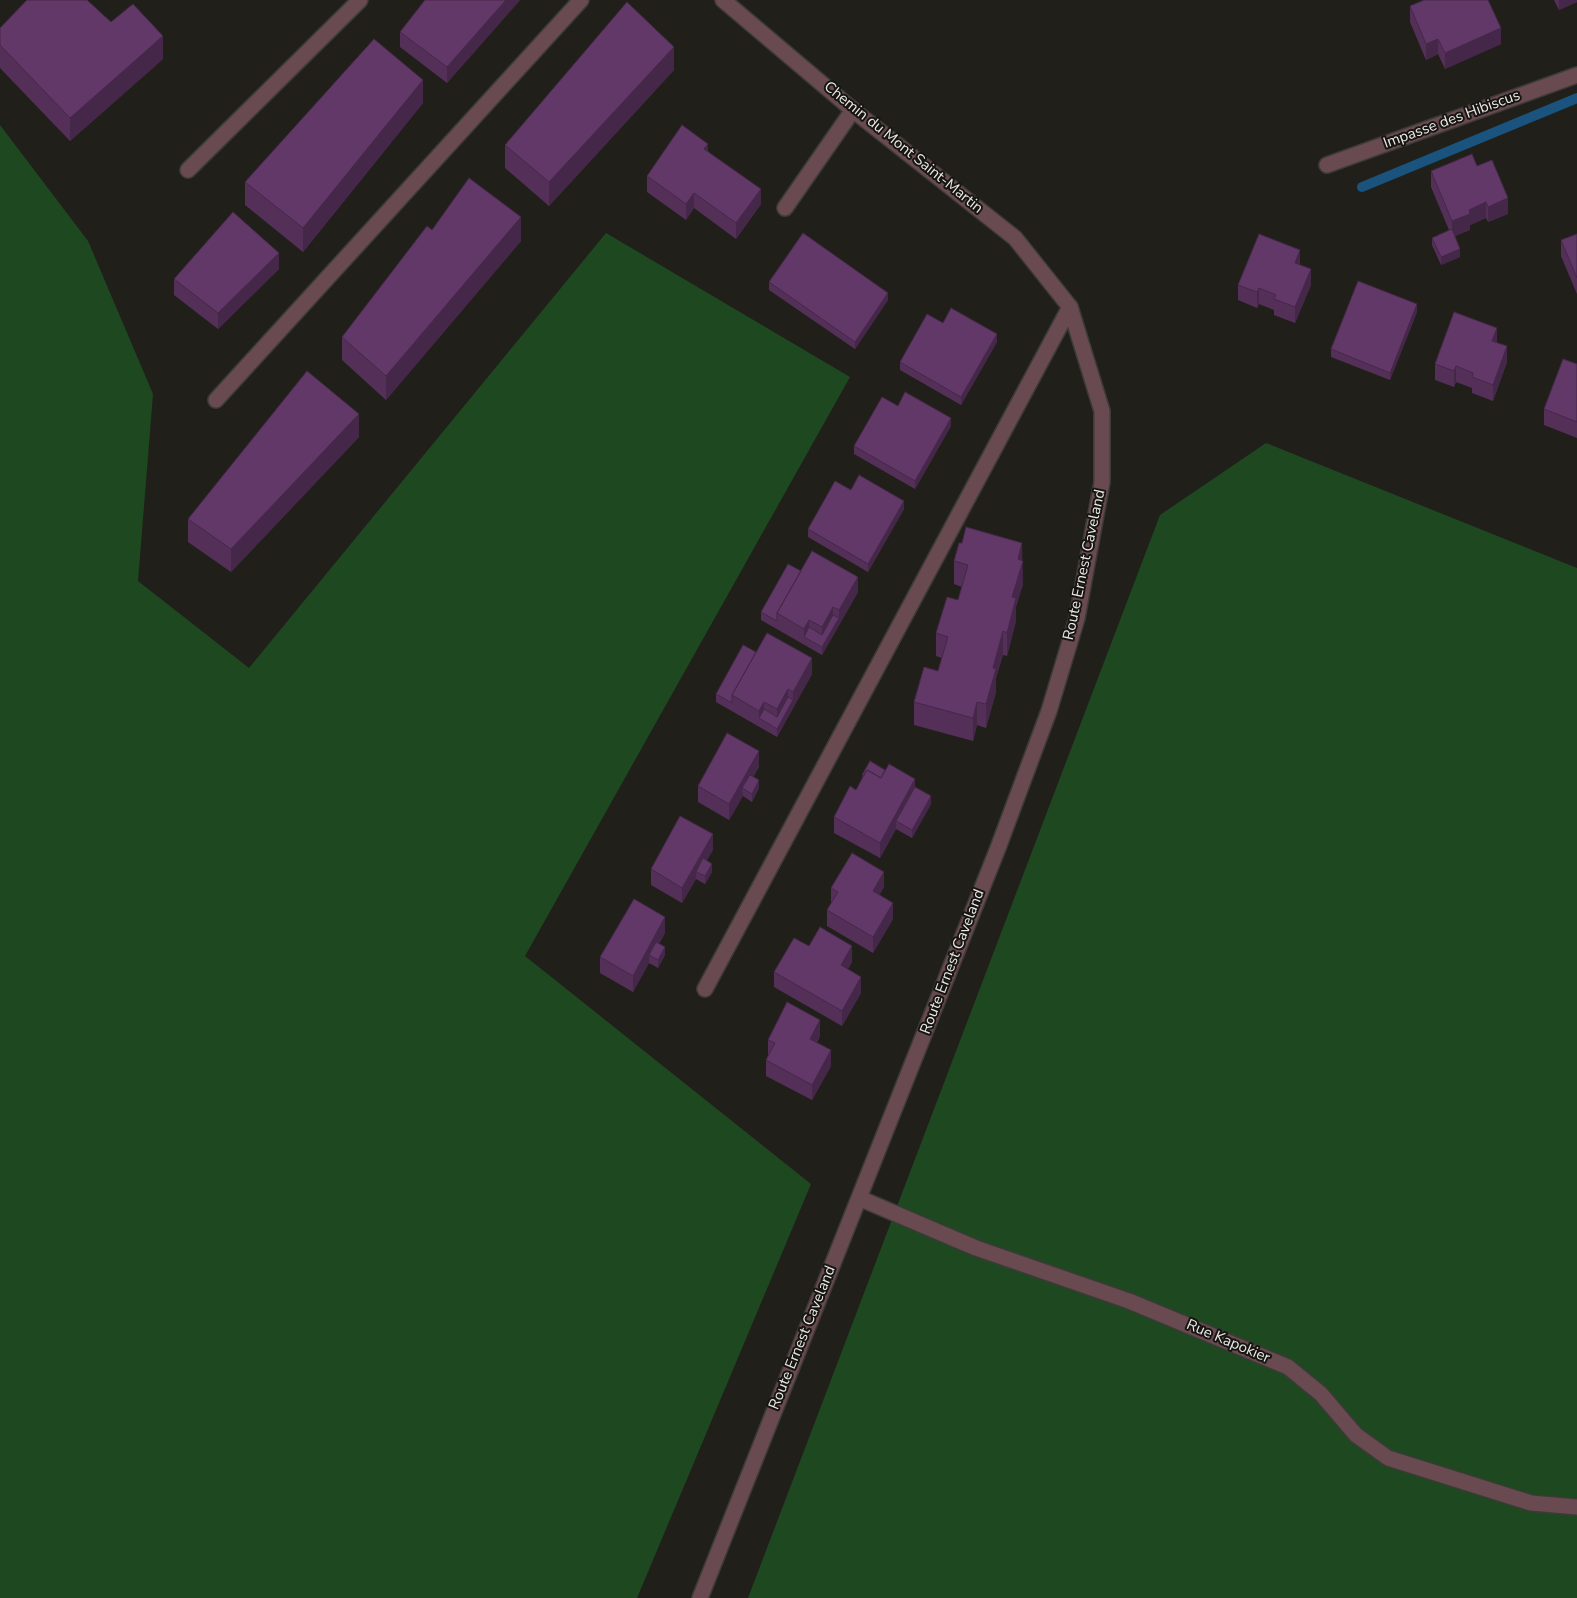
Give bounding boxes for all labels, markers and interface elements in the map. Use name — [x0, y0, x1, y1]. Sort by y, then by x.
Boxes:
street label: Chemin du Mont Saint-Martin — [820, 78, 986, 218]
street label: Impasse des Hibiscus — [1381, 87, 1523, 153]
street label: Route Ernest Caveland — [1060, 488, 1110, 642]
street label: Route Ernest Caveland — [917, 887, 989, 1037]
street label: Route Ernest Caveland — [766, 1263, 840, 1413]
street label: Rue Kapokier — [1184, 1316, 1272, 1368]

